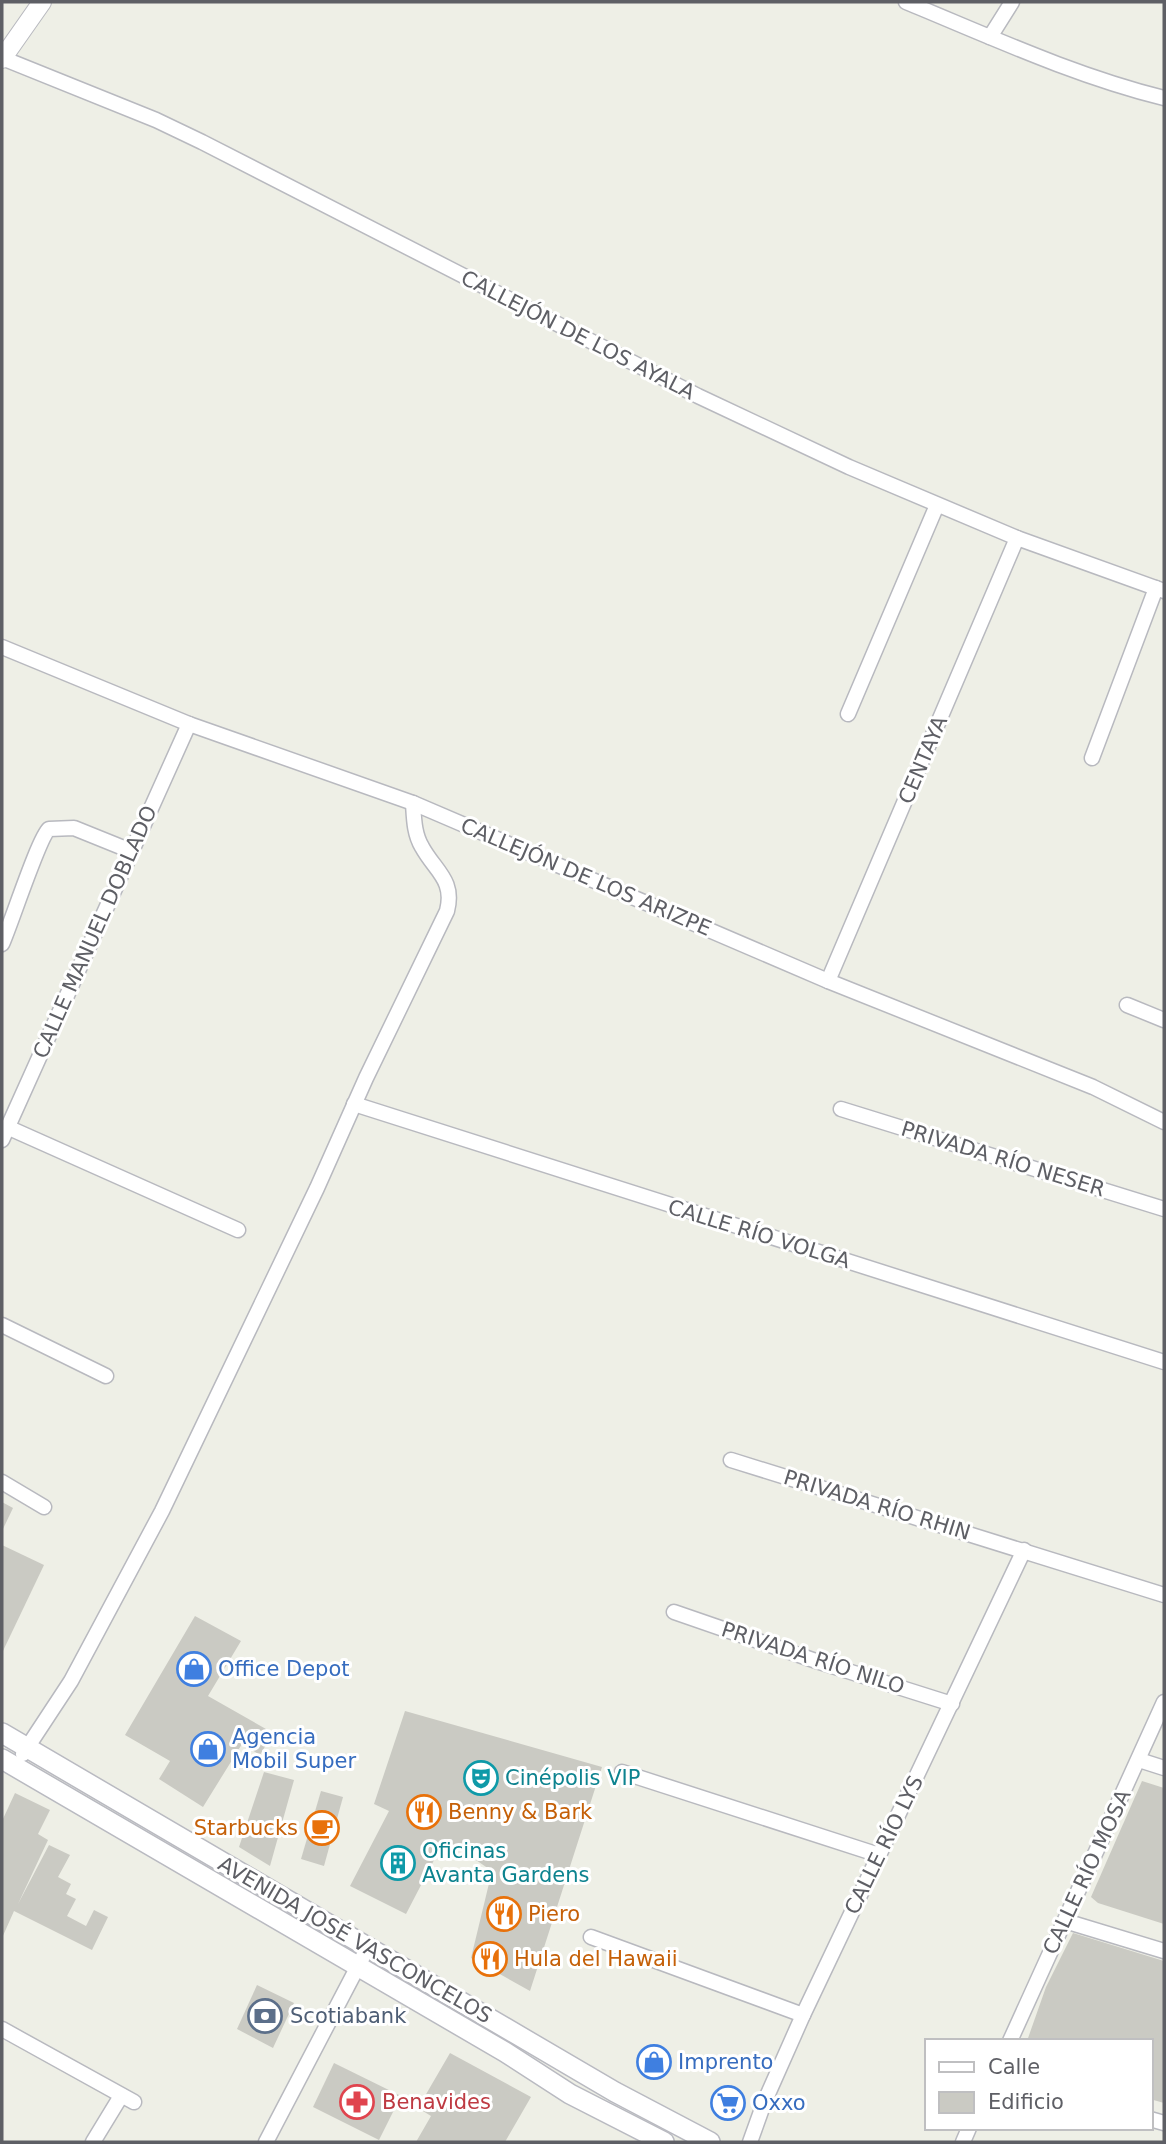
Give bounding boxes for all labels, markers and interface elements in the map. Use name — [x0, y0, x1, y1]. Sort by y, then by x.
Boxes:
street label: CALLEJÓN DE LOS AYALA — [457, 265, 700, 405]
street label: CENTAYA — [894, 712, 952, 808]
street label: CALLE MANUEL DOBLADO — [28, 802, 162, 1062]
street label: CALLEJÓN DE LOS ARIZPE — [457, 812, 715, 941]
street label: PRIVADA RÍO NESER — [898, 1116, 1108, 1201]
street label: CALLE RÍO VOLGA — [665, 1194, 854, 1273]
street label: PRIVADA RÍO RHIN — [781, 1464, 974, 1545]
street label: PRIVADA RÍO NILO — [718, 1616, 908, 1699]
shop icon: Office Depot — [175, 1650, 213, 1688]
place label: Office Depot — [218, 1657, 349, 1681]
place label: Agencia Mobil Super — [232, 1725, 357, 1773]
shop icon: Agencia Mobil Super — [189, 1730, 227, 1768]
theatre icon: Cinépolis VIP — [462, 1759, 500, 1797]
place label: Cinépolis VIP — [505, 1766, 640, 1790]
street label: CALLE RÍO LYS — [839, 1771, 928, 1918]
street label: CALLE RÍO MOSA — [1037, 1785, 1136, 1958]
restaurant icon: Benny & Bark — [405, 1793, 443, 1831]
place label: Benny & Bark — [448, 1800, 593, 1824]
cafe icon: Starbucks — [303, 1809, 341, 1847]
place label: Starbucks — [194, 1816, 298, 1840]
place label: Oficinas Avanta Gardens — [422, 1839, 589, 1887]
building icon: Oficinas Avanta Gardens — [379, 1844, 417, 1882]
street label: AVENIDA JOSÉ VASCONCELOS — [214, 1851, 496, 2028]
restaurant icon: Piero — [485, 1895, 523, 1933]
place label: Piero — [528, 1902, 580, 1926]
restaurant icon: Hula del Hawaii — [471, 1940, 509, 1978]
place label: Hula del Hawaii — [514, 1947, 678, 1971]
bank icon: Scotiabank — [246, 1997, 284, 2035]
place label: Scotiabank — [290, 2004, 407, 2028]
legend — [925, 2039, 1152, 2130]
shop icon: Imprento — [635, 2043, 673, 2081]
place label: Imprento — [678, 2050, 773, 2074]
text: Calle — [988, 2055, 1040, 2079]
pharmacy icon: Benavides — [338, 2083, 376, 2121]
supermarket icon: Oxxo — [709, 2084, 747, 2122]
place label: Benavides — [382, 2090, 491, 2114]
text: Edificio — [988, 2090, 1064, 2114]
place label: Oxxo — [752, 2091, 806, 2115]

